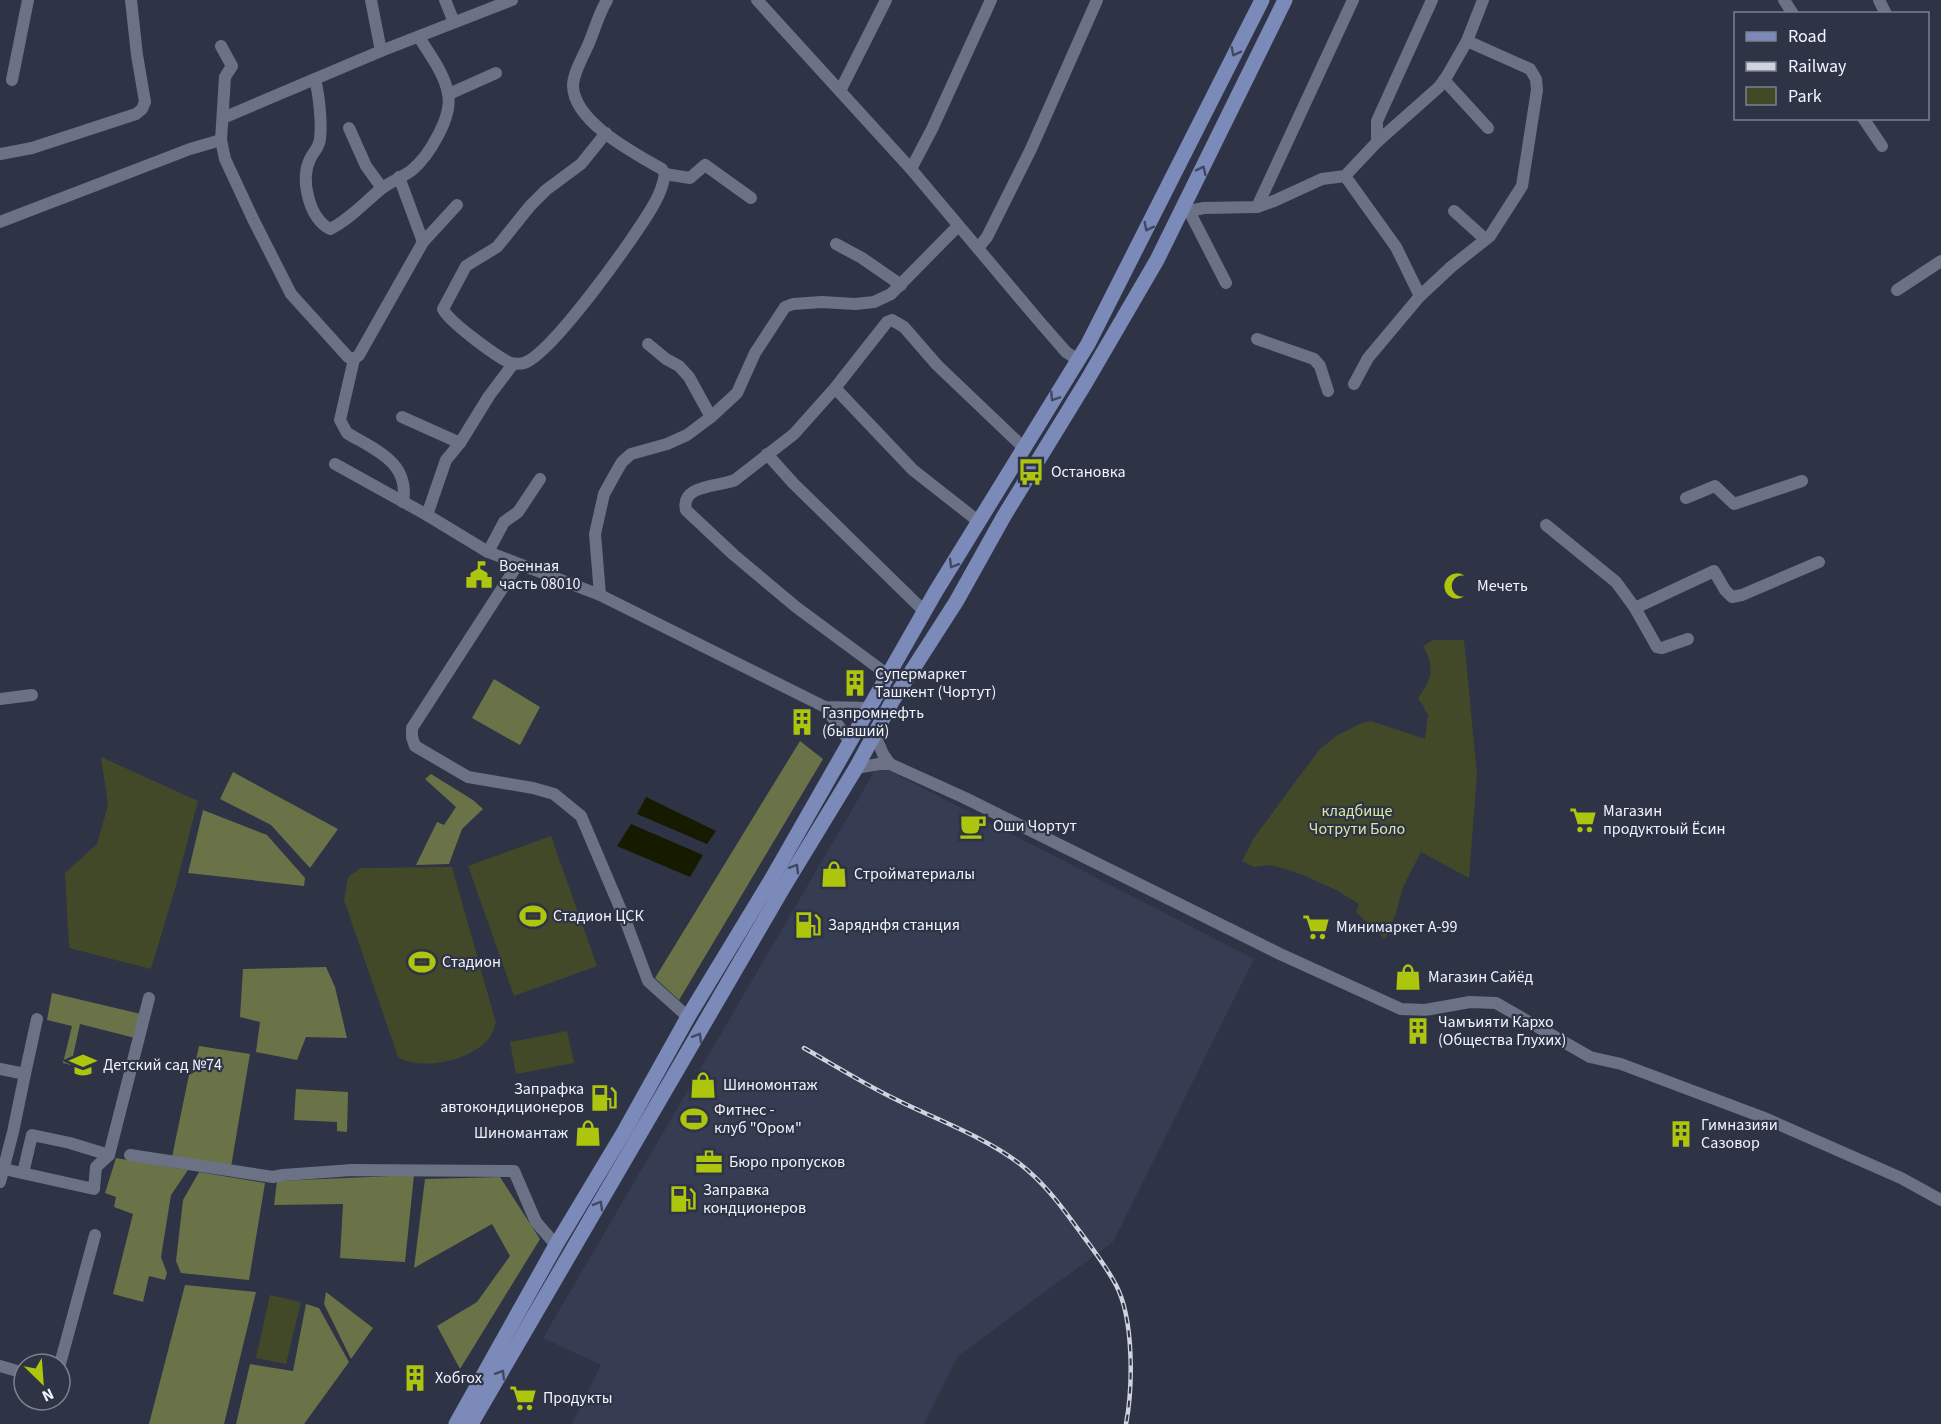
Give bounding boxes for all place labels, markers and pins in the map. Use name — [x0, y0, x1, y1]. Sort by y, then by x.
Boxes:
bus stop icon: Остановка — [1016, 457, 1046, 487]
place label: Остановка — [1051, 461, 1125, 483]
place label: Военная часть 08010 — [499, 555, 581, 595]
public building icon: Военная часть 08010 — [464, 560, 494, 590]
mosque icon: Мечеть — [1442, 571, 1472, 601]
place label: Мечеть — [1477, 575, 1528, 597]
place label: Супермаркет Ташкент (Чортут) — [875, 663, 996, 703]
building icon: Супермаркет Ташкент (Чортут) — [840, 668, 870, 698]
place label: Газпромнефть (бывший) — [822, 702, 924, 742]
building icon: Газпромнефть (бывший) — [787, 707, 817, 737]
place label: Магазин продуктоый Ёсин — [1603, 800, 1725, 840]
supermarket icon: Магазин продуктоый Ёсин — [1568, 805, 1598, 835]
cafe icon: Оши Чортут — [958, 811, 988, 841]
place label: Оши Чортут — [993, 815, 1077, 837]
shop icon: Стройматериалы — [819, 859, 849, 889]
place label: Стройматериалы — [854, 863, 975, 885]
sports icon: Стадион ЦСК — [518, 901, 548, 931]
place label: Стадион ЦСК — [553, 905, 644, 927]
fuel station icon: Заряднфя станция — [793, 910, 823, 940]
supermarket icon: Минимаркет А-99 — [1301, 912, 1331, 942]
place label: Заряднфя станция — [828, 914, 960, 936]
place label: Минимаркет А-99 — [1336, 916, 1457, 938]
sports icon: Стадион — [407, 947, 437, 977]
place label: Стадион — [442, 951, 501, 973]
shop icon: Магазин Сайёд — [1393, 962, 1423, 992]
place label: Магазин Сайёд — [1428, 966, 1534, 988]
place label: Чамъияти Кархо (Общества Глухих) — [1438, 1011, 1566, 1051]
building icon: Чамъияти Кархо (Общества Глухих) — [1403, 1016, 1433, 1046]
school or university icon: Детский сад №74 — [68, 1050, 98, 1080]
place label: Детский сад №74 — [103, 1054, 222, 1076]
shop icon: Шиномонтаж — [688, 1070, 718, 1100]
place label: Шиномонтаж — [723, 1074, 818, 1096]
place label: Запрафка автокондиционеров — [440, 1078, 584, 1118]
fuel station icon: Запрафка автокондиционеров — [589, 1083, 619, 1113]
place label: Фитнес - клуб "Ором" — [714, 1099, 802, 1139]
sports icon: Фитнес - клуб "Ором" — [679, 1104, 709, 1134]
place label: Гимназияи Сазовор — [1701, 1114, 1778, 1154]
shop icon: Шиномантаж — [573, 1118, 603, 1148]
building icon: Гимназияи Сазовор — [1666, 1119, 1696, 1149]
place label: Шиномантаж — [474, 1122, 568, 1144]
office icon: Бюро пропусков — [694, 1147, 724, 1177]
place label: Бюро пропусков — [729, 1151, 845, 1173]
place label: Заправка кондционеров — [703, 1179, 806, 1219]
fuel station icon: Заправка кондционеров — [668, 1184, 698, 1214]
building icon: Хобгох — [400, 1363, 430, 1393]
place label: Хобгох — [435, 1367, 482, 1389]
supermarket icon: Продукты — [508, 1383, 538, 1413]
place label: Продукты — [543, 1387, 613, 1409]

